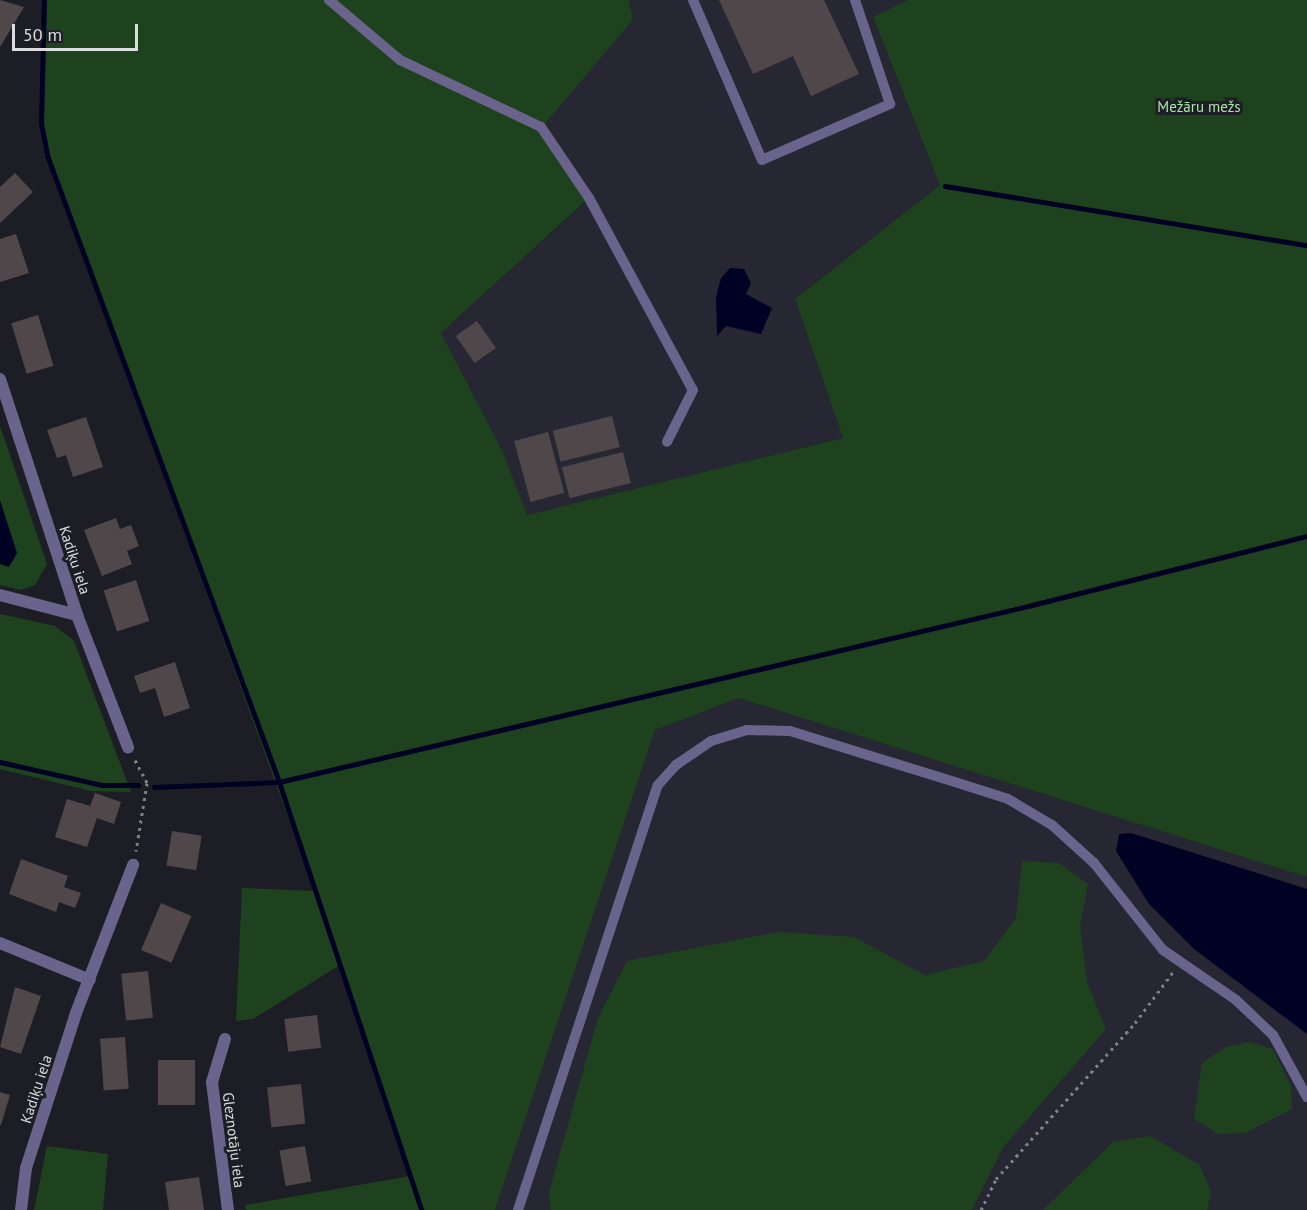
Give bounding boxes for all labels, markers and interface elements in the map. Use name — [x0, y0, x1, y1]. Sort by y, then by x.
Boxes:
scale bar — [15, 12, 141, 50]
text: 50 m — [23, 23, 62, 46]
park label: Mežāru mežs — [1157, 98, 1241, 116]
street label: Kadiķu iela — [55, 523, 95, 597]
street label: Kadiķu iela — [16, 1052, 56, 1126]
street label: Gleznotāju iela — [219, 1091, 249, 1189]

